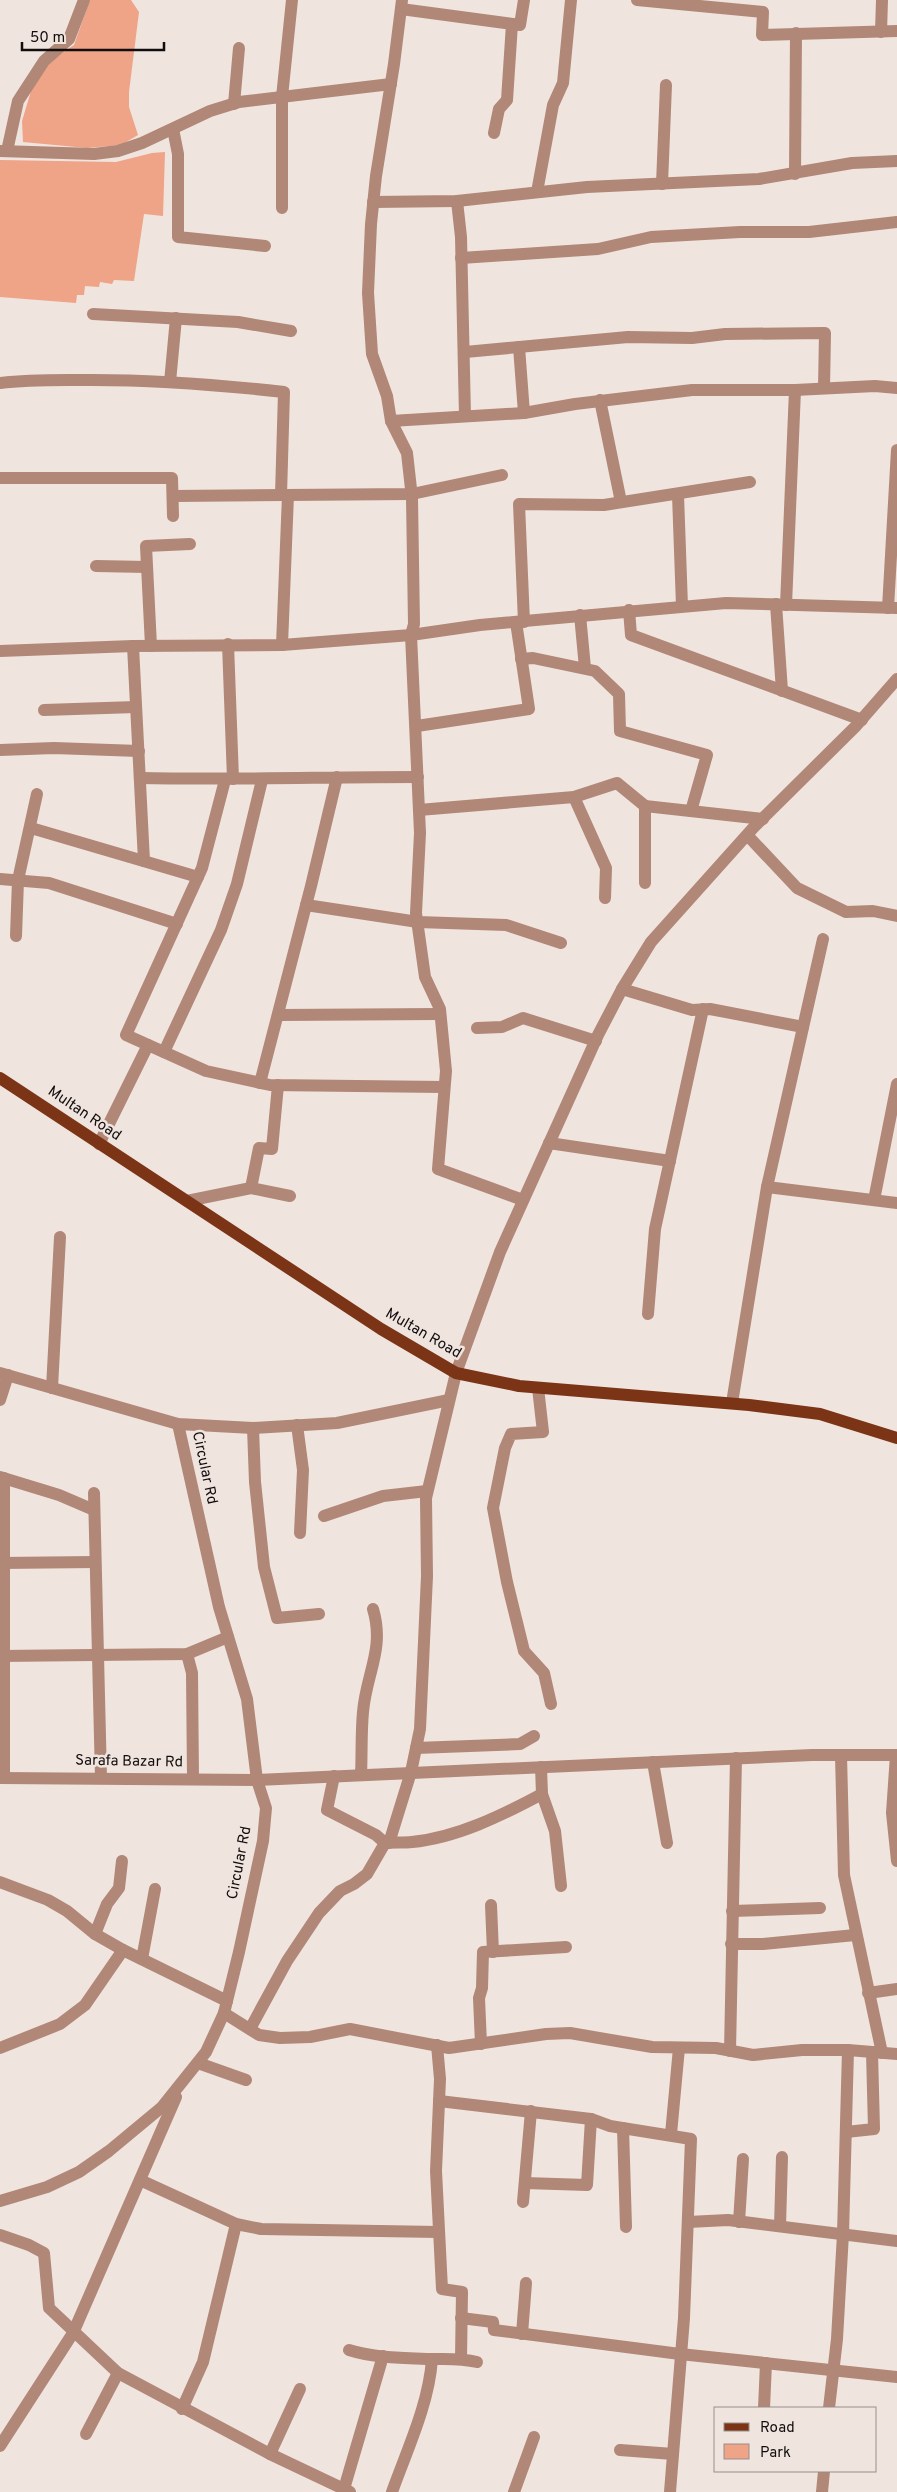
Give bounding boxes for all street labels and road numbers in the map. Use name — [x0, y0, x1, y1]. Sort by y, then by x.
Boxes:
street label: Multan Road — [44, 1082, 124, 1146]
street label: Multan Road — [382, 1305, 464, 1363]
street label: Circular Rd — [187, 1430, 221, 1506]
street label: Sarafa Bazar Rd — [75, 1752, 183, 1772]
street label: Circular Rd — [224, 1825, 256, 1901]

